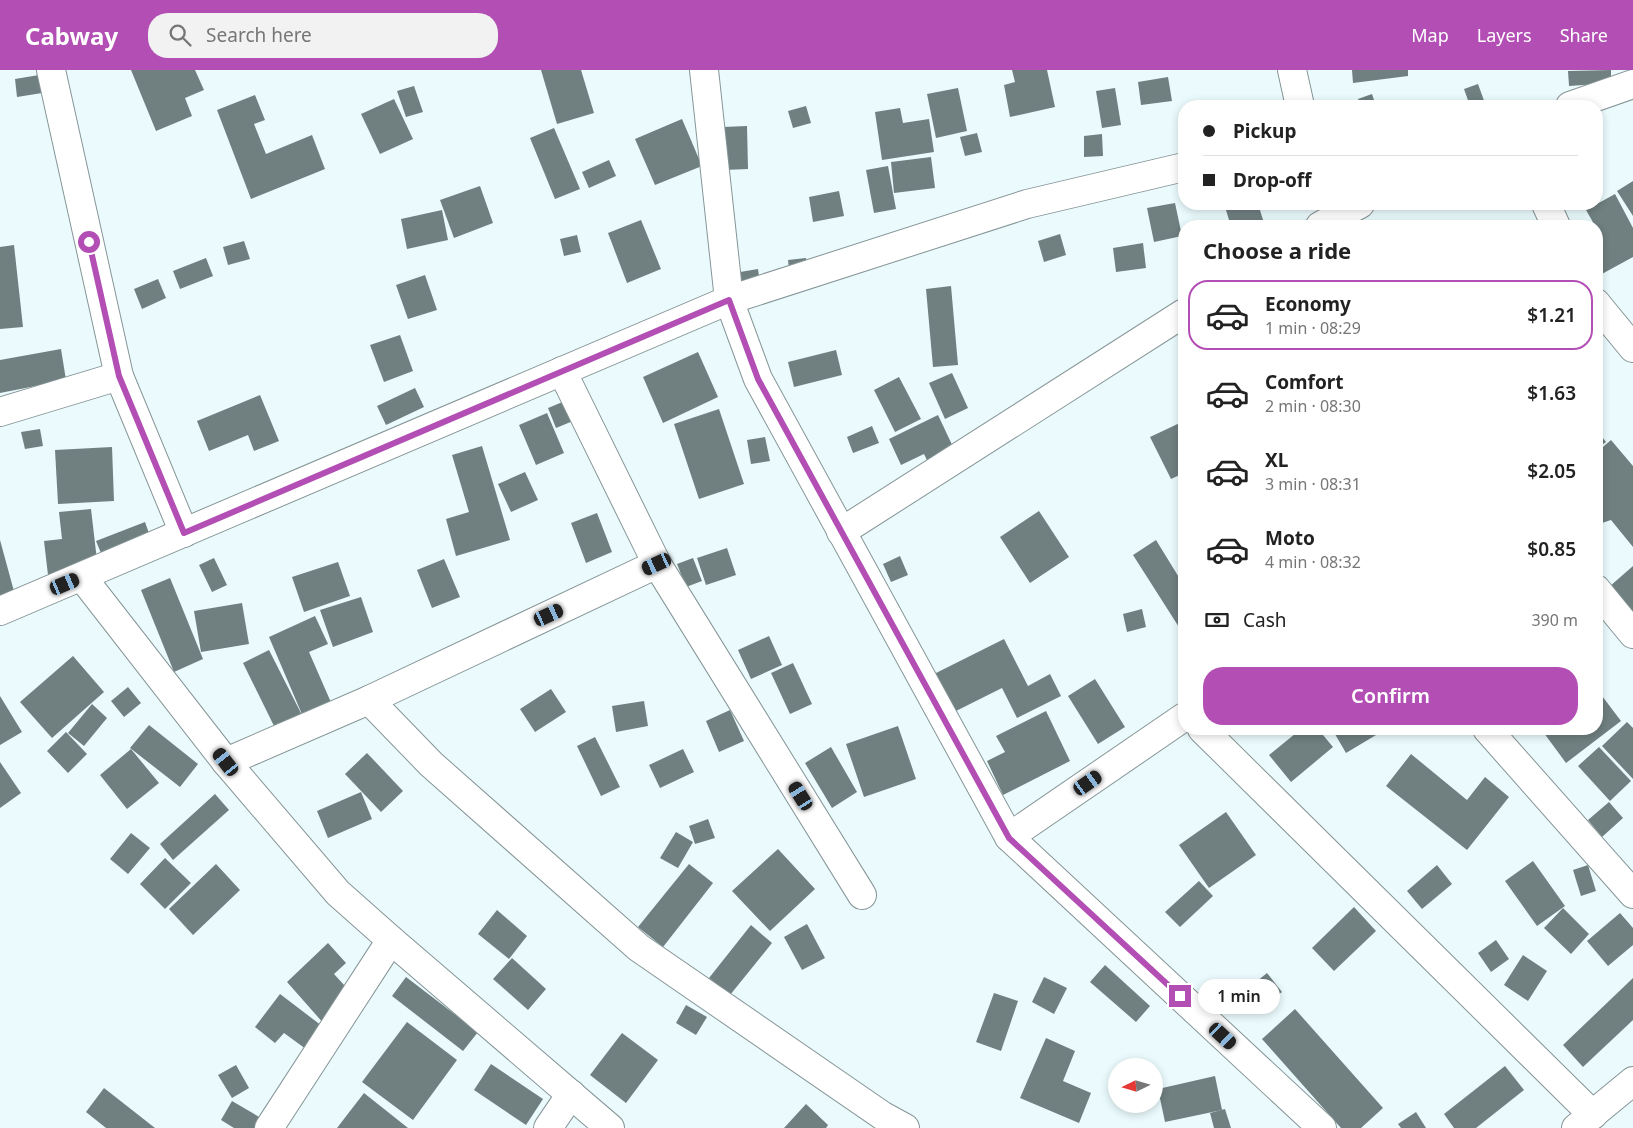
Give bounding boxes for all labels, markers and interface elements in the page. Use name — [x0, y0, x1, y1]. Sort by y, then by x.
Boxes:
search box — [148, 13, 498, 58]
text: Cabway — [25, 19, 118, 52]
icon: search — [166, 21, 194, 49]
text: Search here — [206, 22, 312, 48]
text: Map — [1411, 23, 1449, 47]
text: Layers — [1477, 23, 1532, 47]
text: Share — [1560, 23, 1608, 47]
text: Pickup — [1233, 118, 1296, 144]
text: Drop-off — [1233, 167, 1312, 193]
route start — [78, 231, 100, 253]
text: Choose a ride — [1203, 235, 1351, 265]
text: Economy — [1265, 291, 1351, 317]
icon: car — [1205, 293, 1250, 338]
text: $1.21 — [1527, 302, 1576, 328]
text: 1 min · 08:29 — [1265, 317, 1361, 339]
text: Comfort — [1265, 369, 1344, 395]
icon: car — [1205, 371, 1250, 416]
text: $1.63 — [1527, 380, 1576, 406]
text: 2 min · 08:30 — [1265, 395, 1361, 417]
text: XL — [1265, 447, 1288, 473]
icon: car — [1205, 449, 1250, 494]
text: $2.05 — [1527, 458, 1576, 484]
text: 3 min · 08:31 — [1265, 473, 1361, 495]
text: Moto — [1265, 525, 1315, 551]
icon: car — [1205, 527, 1250, 572]
text: $0.85 — [1527, 536, 1576, 562]
car — [640, 551, 673, 577]
text: 4 min · 08:32 — [1265, 551, 1361, 573]
car — [48, 571, 81, 597]
car — [532, 602, 565, 628]
icon: cash — [1203, 606, 1231, 634]
text: Cash — [1243, 607, 1287, 633]
text: 390 m — [1531, 609, 1578, 631]
button: Confirm — [1203, 667, 1578, 725]
car — [210, 746, 241, 778]
car — [1071, 768, 1104, 798]
car — [786, 779, 815, 813]
callout: 1 min — [1198, 978, 1280, 1014]
route end — [1169, 985, 1191, 1007]
text: 1 min — [1217, 985, 1261, 1007]
car — [1206, 1020, 1239, 1052]
north arrow — [1108, 1058, 1162, 1112]
map controls — [1108, 1058, 1163, 1113]

